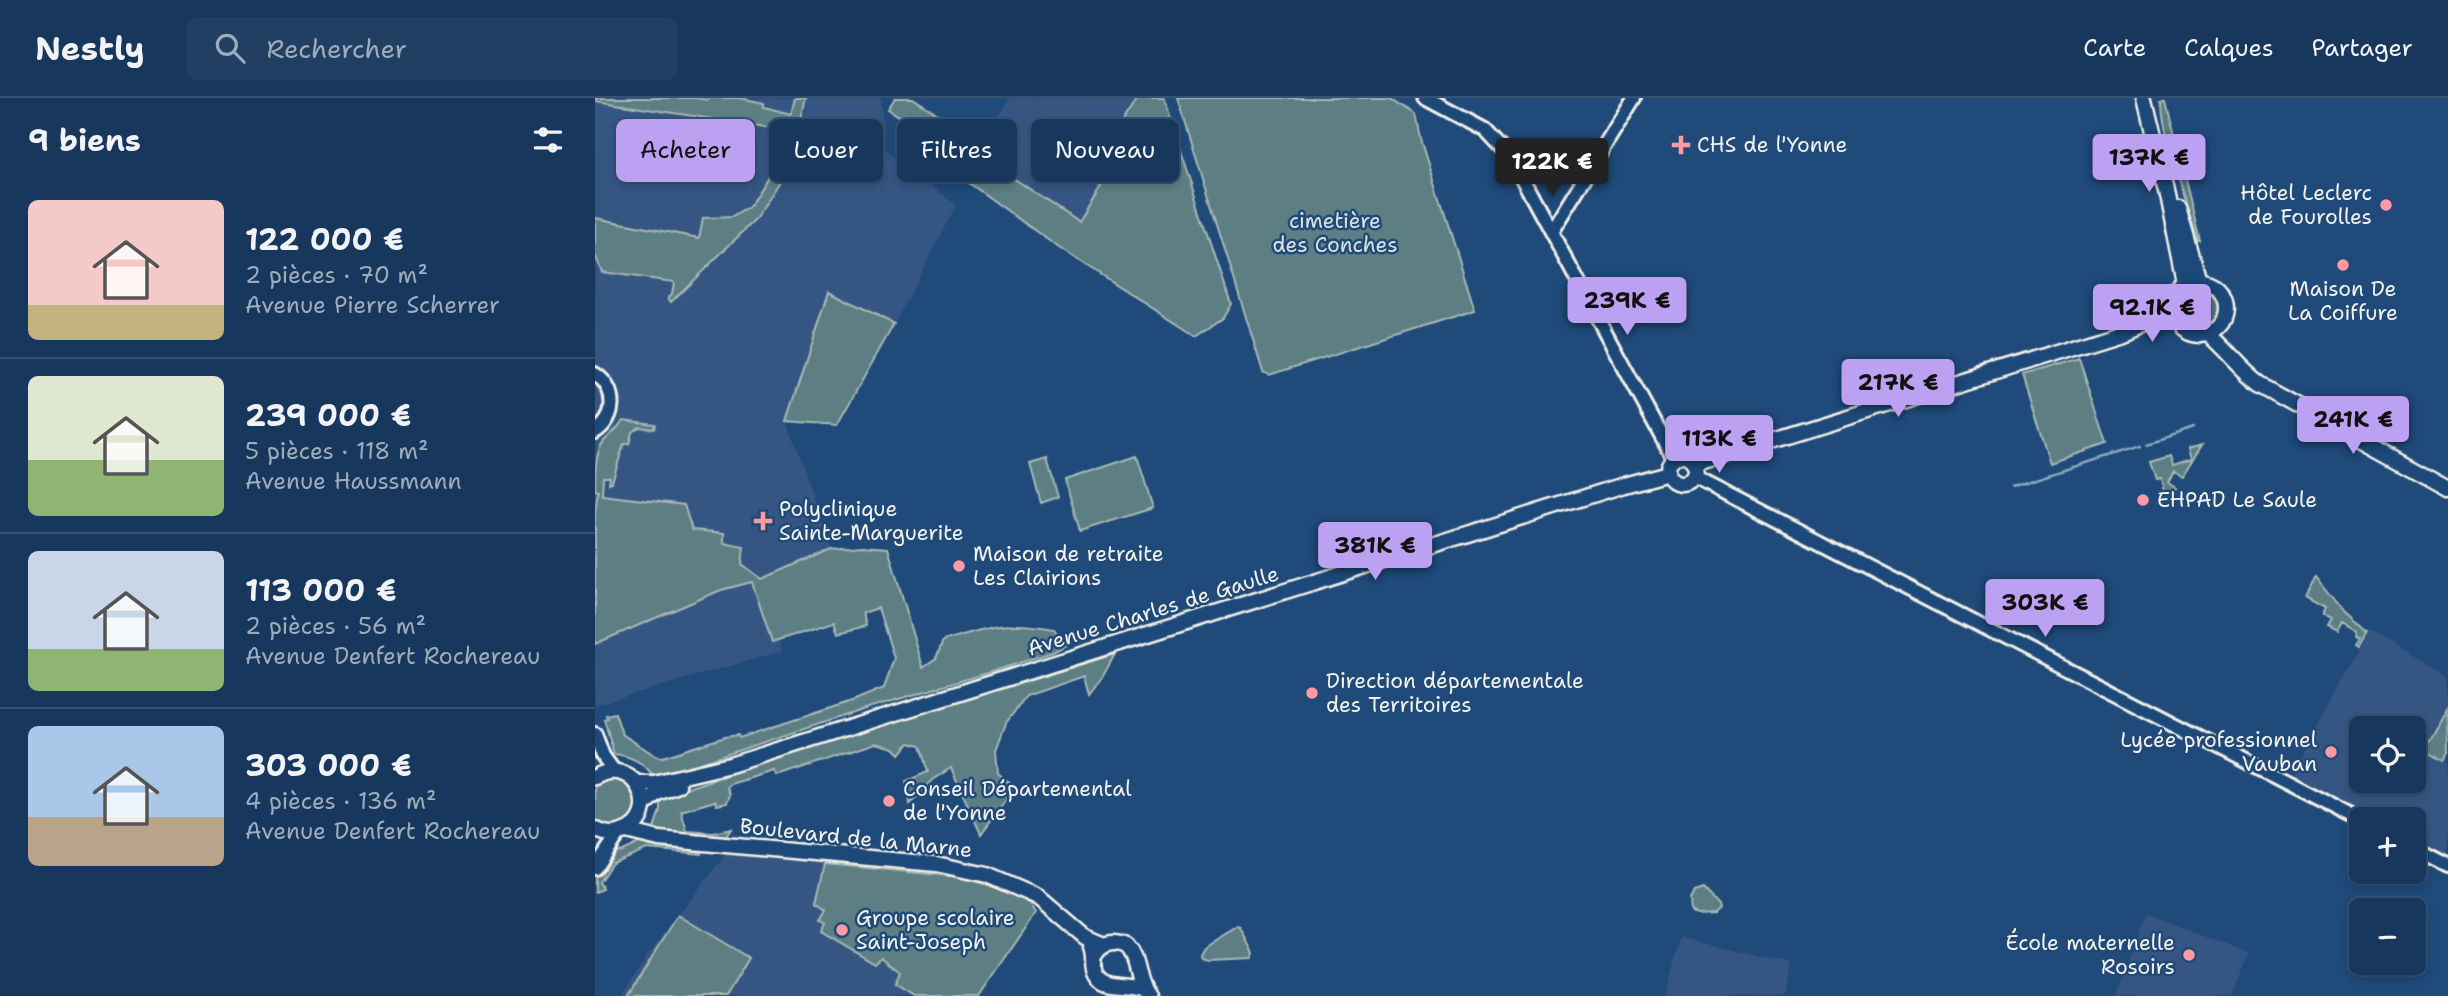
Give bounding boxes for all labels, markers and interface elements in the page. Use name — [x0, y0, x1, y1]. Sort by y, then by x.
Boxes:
search box — [187, 17, 677, 80]
text: Nestly — [35, 26, 145, 71]
icon: search — [211, 29, 249, 67]
text: Rechercher — [267, 31, 407, 66]
text: Carte — [2083, 32, 2146, 64]
text: Calques — [2184, 32, 2274, 64]
text: Partager — [2312, 32, 2413, 64]
chip: Acheter — [616, 119, 755, 182]
chip: Louer — [769, 119, 883, 182]
chip: Filtres — [897, 119, 1017, 182]
chip: Nouveau — [1031, 119, 1179, 182]
text: 9 biens — [28, 120, 141, 161]
icon: filters — [529, 121, 567, 159]
place label: CHS de l'Yonne — [1697, 131, 1847, 159]
pin: 137K € — [2092, 134, 2206, 194]
marker: CHS de l'Yonne — [1671, 135, 1691, 155]
pin: 122K € — [1495, 139, 1609, 198]
text: 137K € — [2109, 142, 2189, 172]
text: 122K € — [1511, 146, 1593, 176]
place label: Hôtel Leclerc de Fourolles — [2240, 179, 2372, 231]
marker: Hôtel Leclerc de Fourolles — [2378, 197, 2394, 213]
park label: cimetière des Conches — [1272, 207, 1398, 259]
text: 122 000 € — [245, 219, 404, 260]
icon: home — [84, 228, 168, 312]
marker: Maison De La Coiffure — [2335, 257, 2351, 273]
text: 2 pièces · 70 m² — [245, 260, 428, 290]
place label: Maison De La Coiffure — [2288, 275, 2398, 327]
pin: 239K € — [1570, 278, 1684, 337]
text: 239K € — [1583, 285, 1671, 315]
pin: 92.1K € — [2087, 285, 2217, 344]
text: Avenue Pierre Scherrer — [245, 290, 500, 320]
text: 92.1K € — [2109, 292, 2195, 322]
pin: 217K € — [1841, 360, 1955, 419]
text: 217K € — [1857, 367, 1939, 397]
text: 239 000 € — [245, 395, 411, 436]
pin: 241K € — [2296, 396, 2410, 456]
icon: home — [84, 404, 168, 488]
text: 241K € — [2313, 404, 2393, 434]
pin: 113K € — [1662, 416, 1776, 475]
text: 113K € — [1681, 423, 1757, 453]
text: 5 pièces · 118 m² — [245, 436, 429, 466]
text: Avenue Haussmann — [245, 466, 462, 496]
place label: EHPAD Le Saule — [2157, 486, 2317, 514]
marker: EHPAD Le Saule — [2135, 492, 2151, 508]
place label: Polyclinique Sainte-Marguerite — [779, 495, 964, 547]
marker: Polyclinique Sainte-Marguerite — [753, 511, 773, 531]
pin: 381K € — [1318, 522, 1432, 582]
text: 381K € — [1334, 530, 1416, 560]
place label: Maison de retraite Les Clairions — [973, 540, 1164, 592]
marker: Maison de retraite Les Clairions — [951, 558, 967, 574]
street label: Avenue Charles de Gaulle — [1024, 559, 1282, 663]
text: 113 000 € — [245, 570, 396, 611]
icon: home — [84, 579, 168, 663]
pin: 303K € — [1988, 580, 2102, 639]
text: 303K € — [2001, 587, 2089, 617]
text: 2 pièces · 56 m² — [245, 611, 426, 641]
text: Avenue Denfert Rochereau — [245, 641, 540, 671]
place label: Direction départementale des Territoires — [1326, 667, 1584, 719]
marker: Direction départementale des Territoires — [1304, 685, 1320, 701]
map controls — [2349, 716, 2426, 975]
button: locate — [2349, 716, 2426, 793]
place label: Lycée professionnel Vauban — [2120, 726, 2318, 778]
marker: Lycée professionnel Vauban — [2323, 744, 2339, 760]
text: 303 000 € — [245, 745, 412, 786]
icon: home — [84, 754, 168, 838]
place label: Conseil Départemental de l'Yonne — [903, 775, 1132, 827]
text: 4 pièces · 136 m² — [245, 786, 436, 816]
marker: Conseil Départemental de l'Yonne — [881, 793, 897, 809]
button: + — [2349, 807, 2426, 884]
street label: Boulevard de la Marne — [738, 812, 974, 864]
text: Avenue Denfert Rochereau — [245, 816, 540, 846]
button: − — [2349, 898, 2426, 975]
place label: Groupe scolaire Saint-Joseph — [856, 904, 1015, 956]
marker: Groupe scolaire Saint-Joseph — [834, 922, 850, 938]
place label: École maternelle Rosoirs — [2006, 928, 2175, 981]
marker: École maternelle Rosoirs — [2181, 947, 2197, 963]

